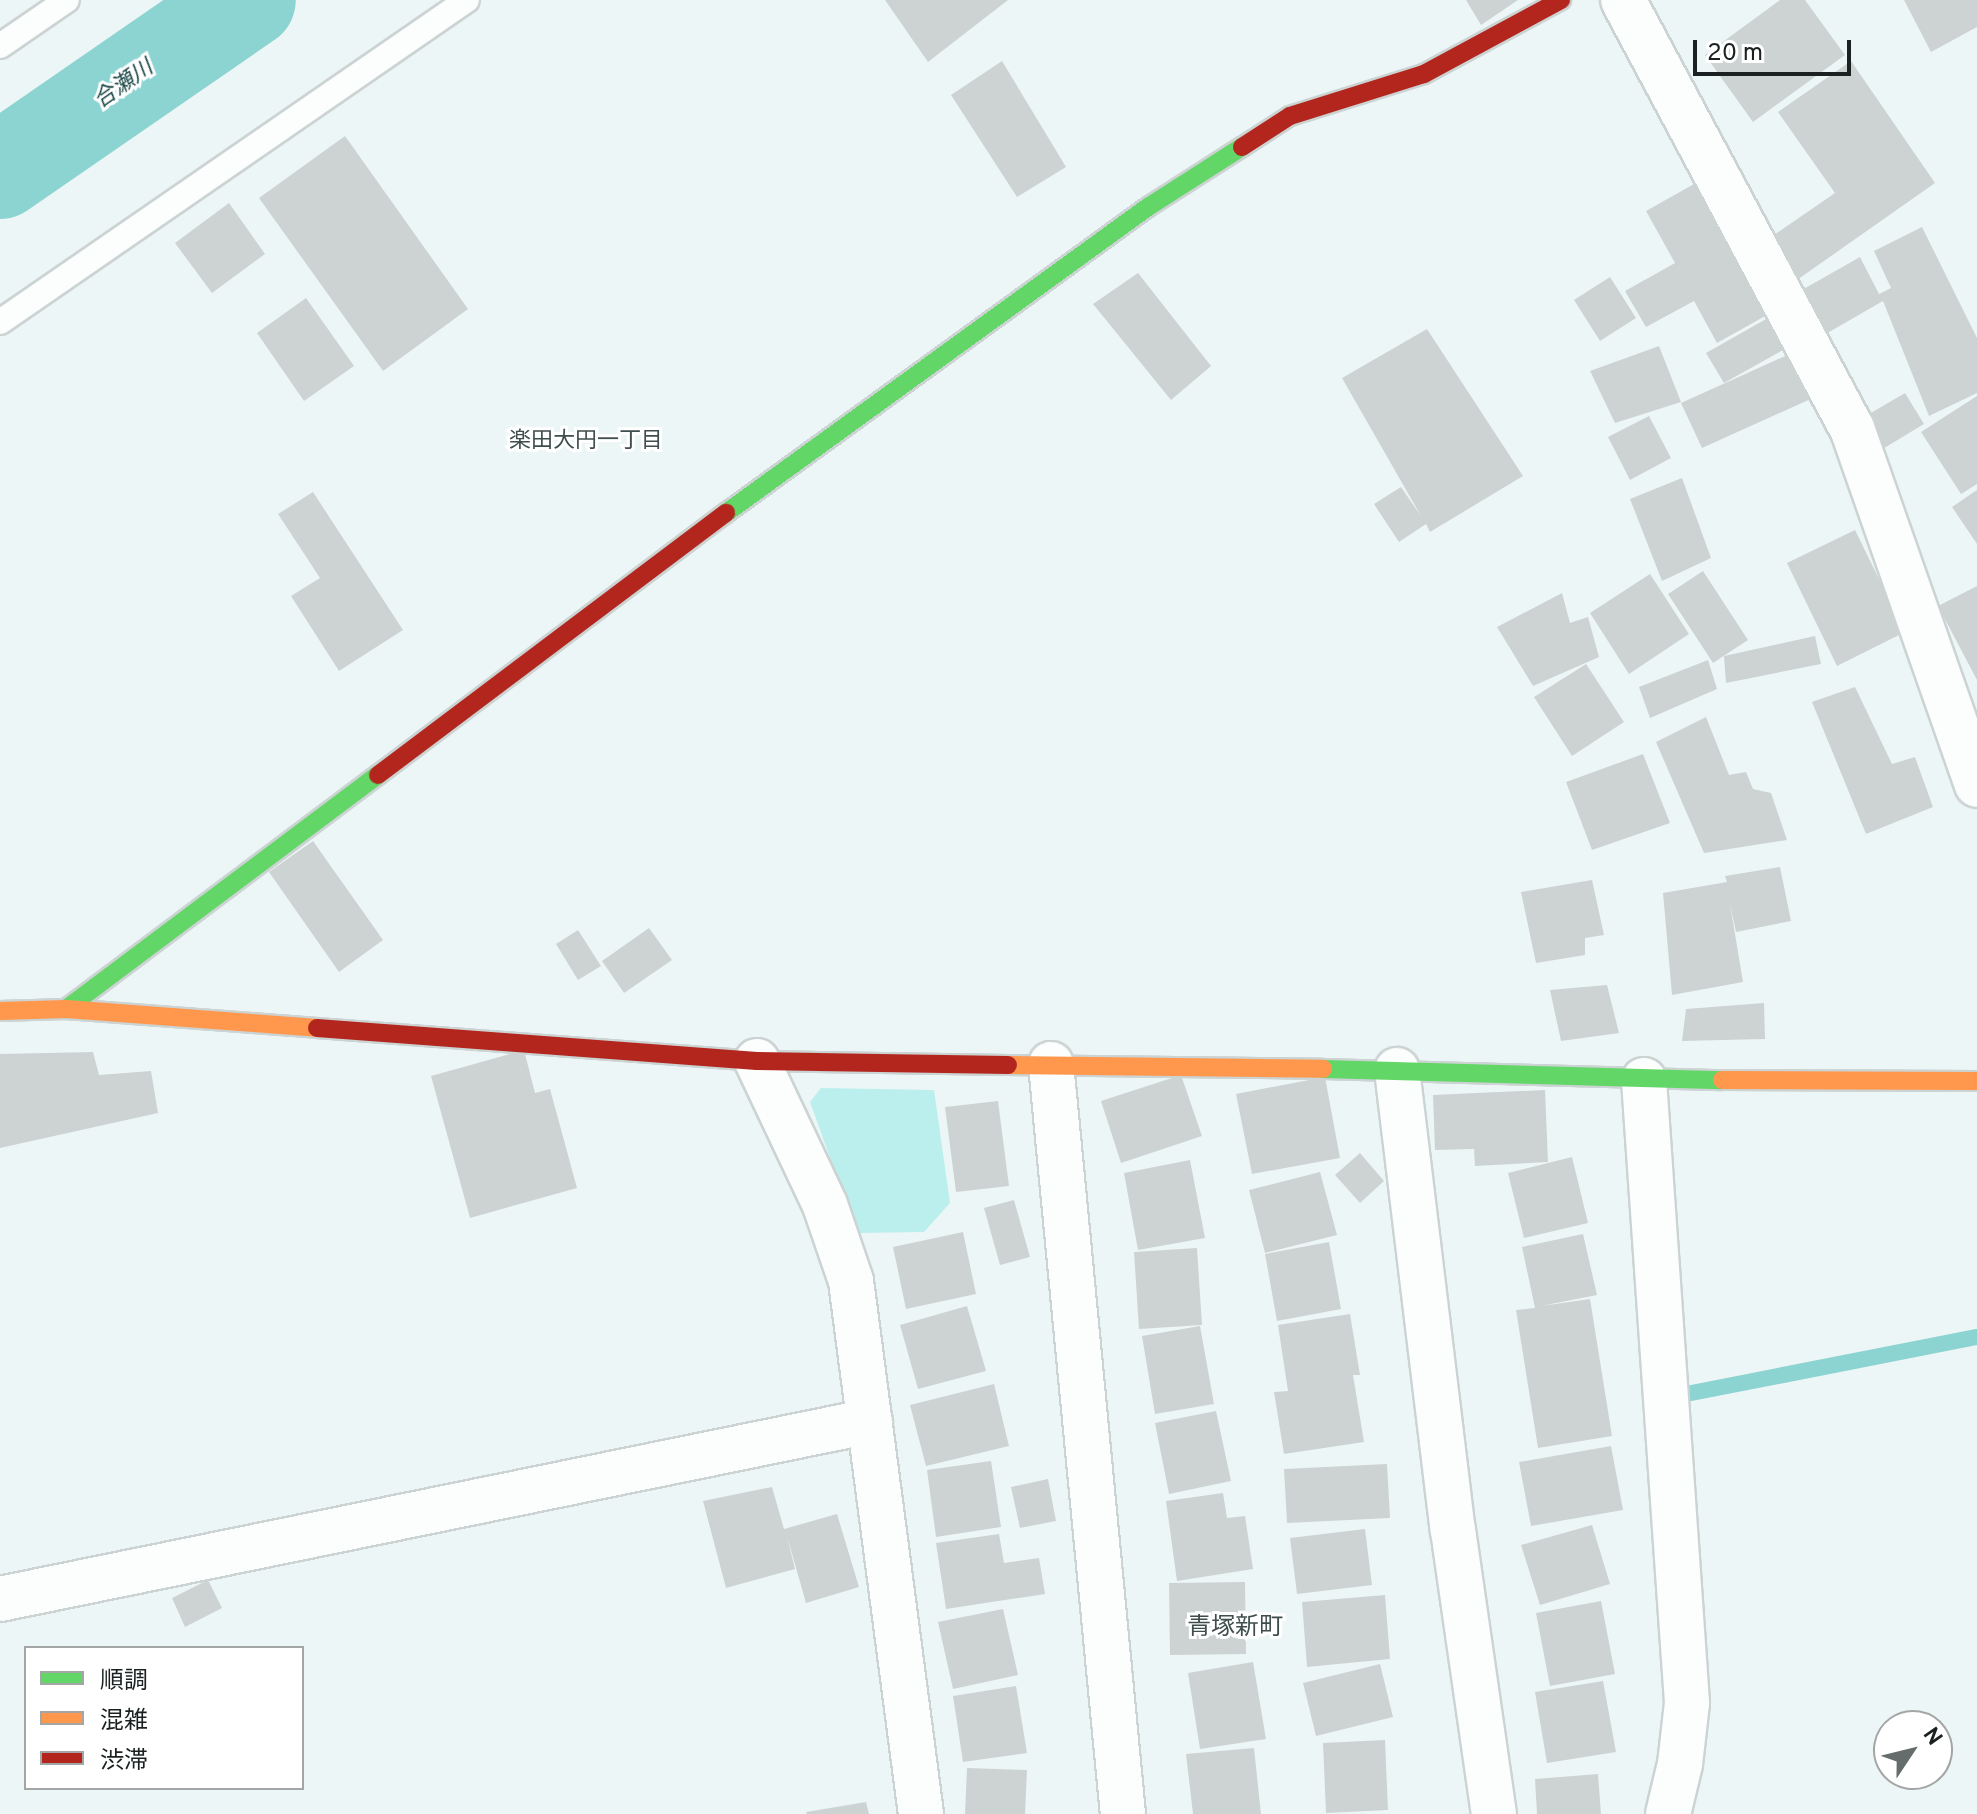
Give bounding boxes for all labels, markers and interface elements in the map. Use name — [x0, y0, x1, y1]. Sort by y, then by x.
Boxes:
scale bar — [1697, 24, 1855, 74]
text: 20 m — [1707, 39, 1763, 69]
water label: 合瀬川 — [89, 55, 159, 115]
district label: 楽田大円一丁目 — [509, 429, 663, 455]
district label: 青塚新町 — [1187, 1615, 1283, 1643]
legend — [24, 1646, 304, 1790]
text: 順調 — [100, 1667, 148, 1697]
text: 混雑 — [100, 1707, 148, 1737]
north arrow — [1873, 1710, 1953, 1790]
text: N — [1916, 1723, 1947, 1751]
text: 渋滞 — [100, 1747, 148, 1777]

